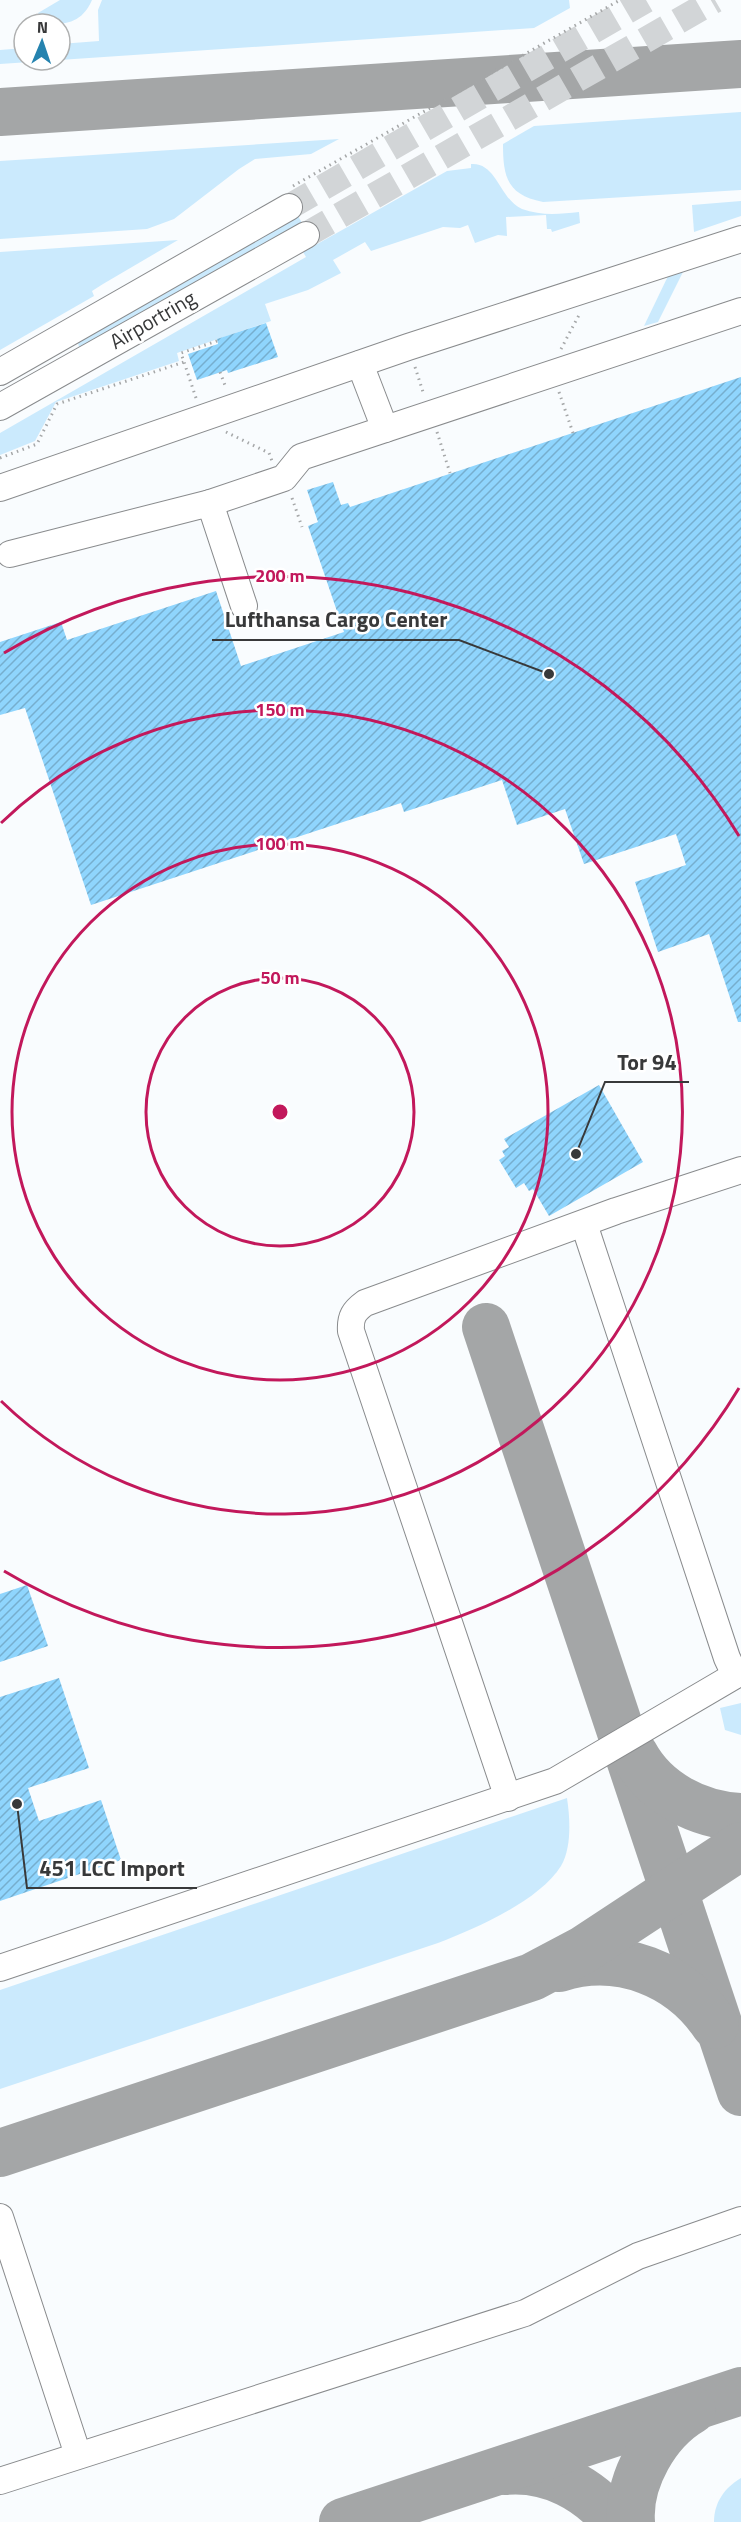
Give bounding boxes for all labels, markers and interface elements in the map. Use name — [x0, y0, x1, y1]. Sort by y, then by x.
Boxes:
north arrow — [12, 12, 72, 72]
text: N — [37, 15, 48, 39]
street label: Airportring — [103, 281, 202, 357]
text: 200 m — [255, 562, 305, 589]
callout: Lufthansa Cargo Center — [212, 600, 459, 640]
text: Lufthansa Cargo Center — [225, 602, 447, 636]
text: 150 m — [255, 696, 305, 723]
text: 100 m — [255, 830, 305, 857]
text: 50 m — [260, 964, 300, 991]
callout: Tor 94 — [605, 1042, 689, 1082]
text: Tor 94 — [617, 1045, 677, 1079]
centre of rings — [270, 1102, 290, 1122]
callout: 451 LCC Import — [27, 1848, 197, 1888]
text: 451 LCC Import — [39, 1851, 185, 1885]

